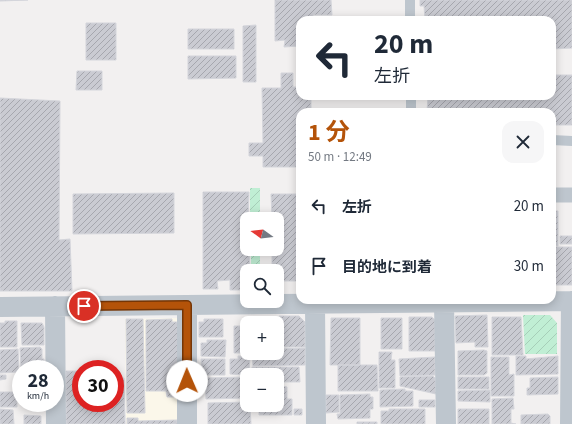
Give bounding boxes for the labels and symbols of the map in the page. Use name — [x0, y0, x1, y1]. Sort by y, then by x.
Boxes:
north arrow — [240, 212, 284, 256]
pin — [67, 289, 101, 323]
speed limit sign: 30 — [72, 360, 124, 412]
position arrow — [166, 360, 208, 402]

